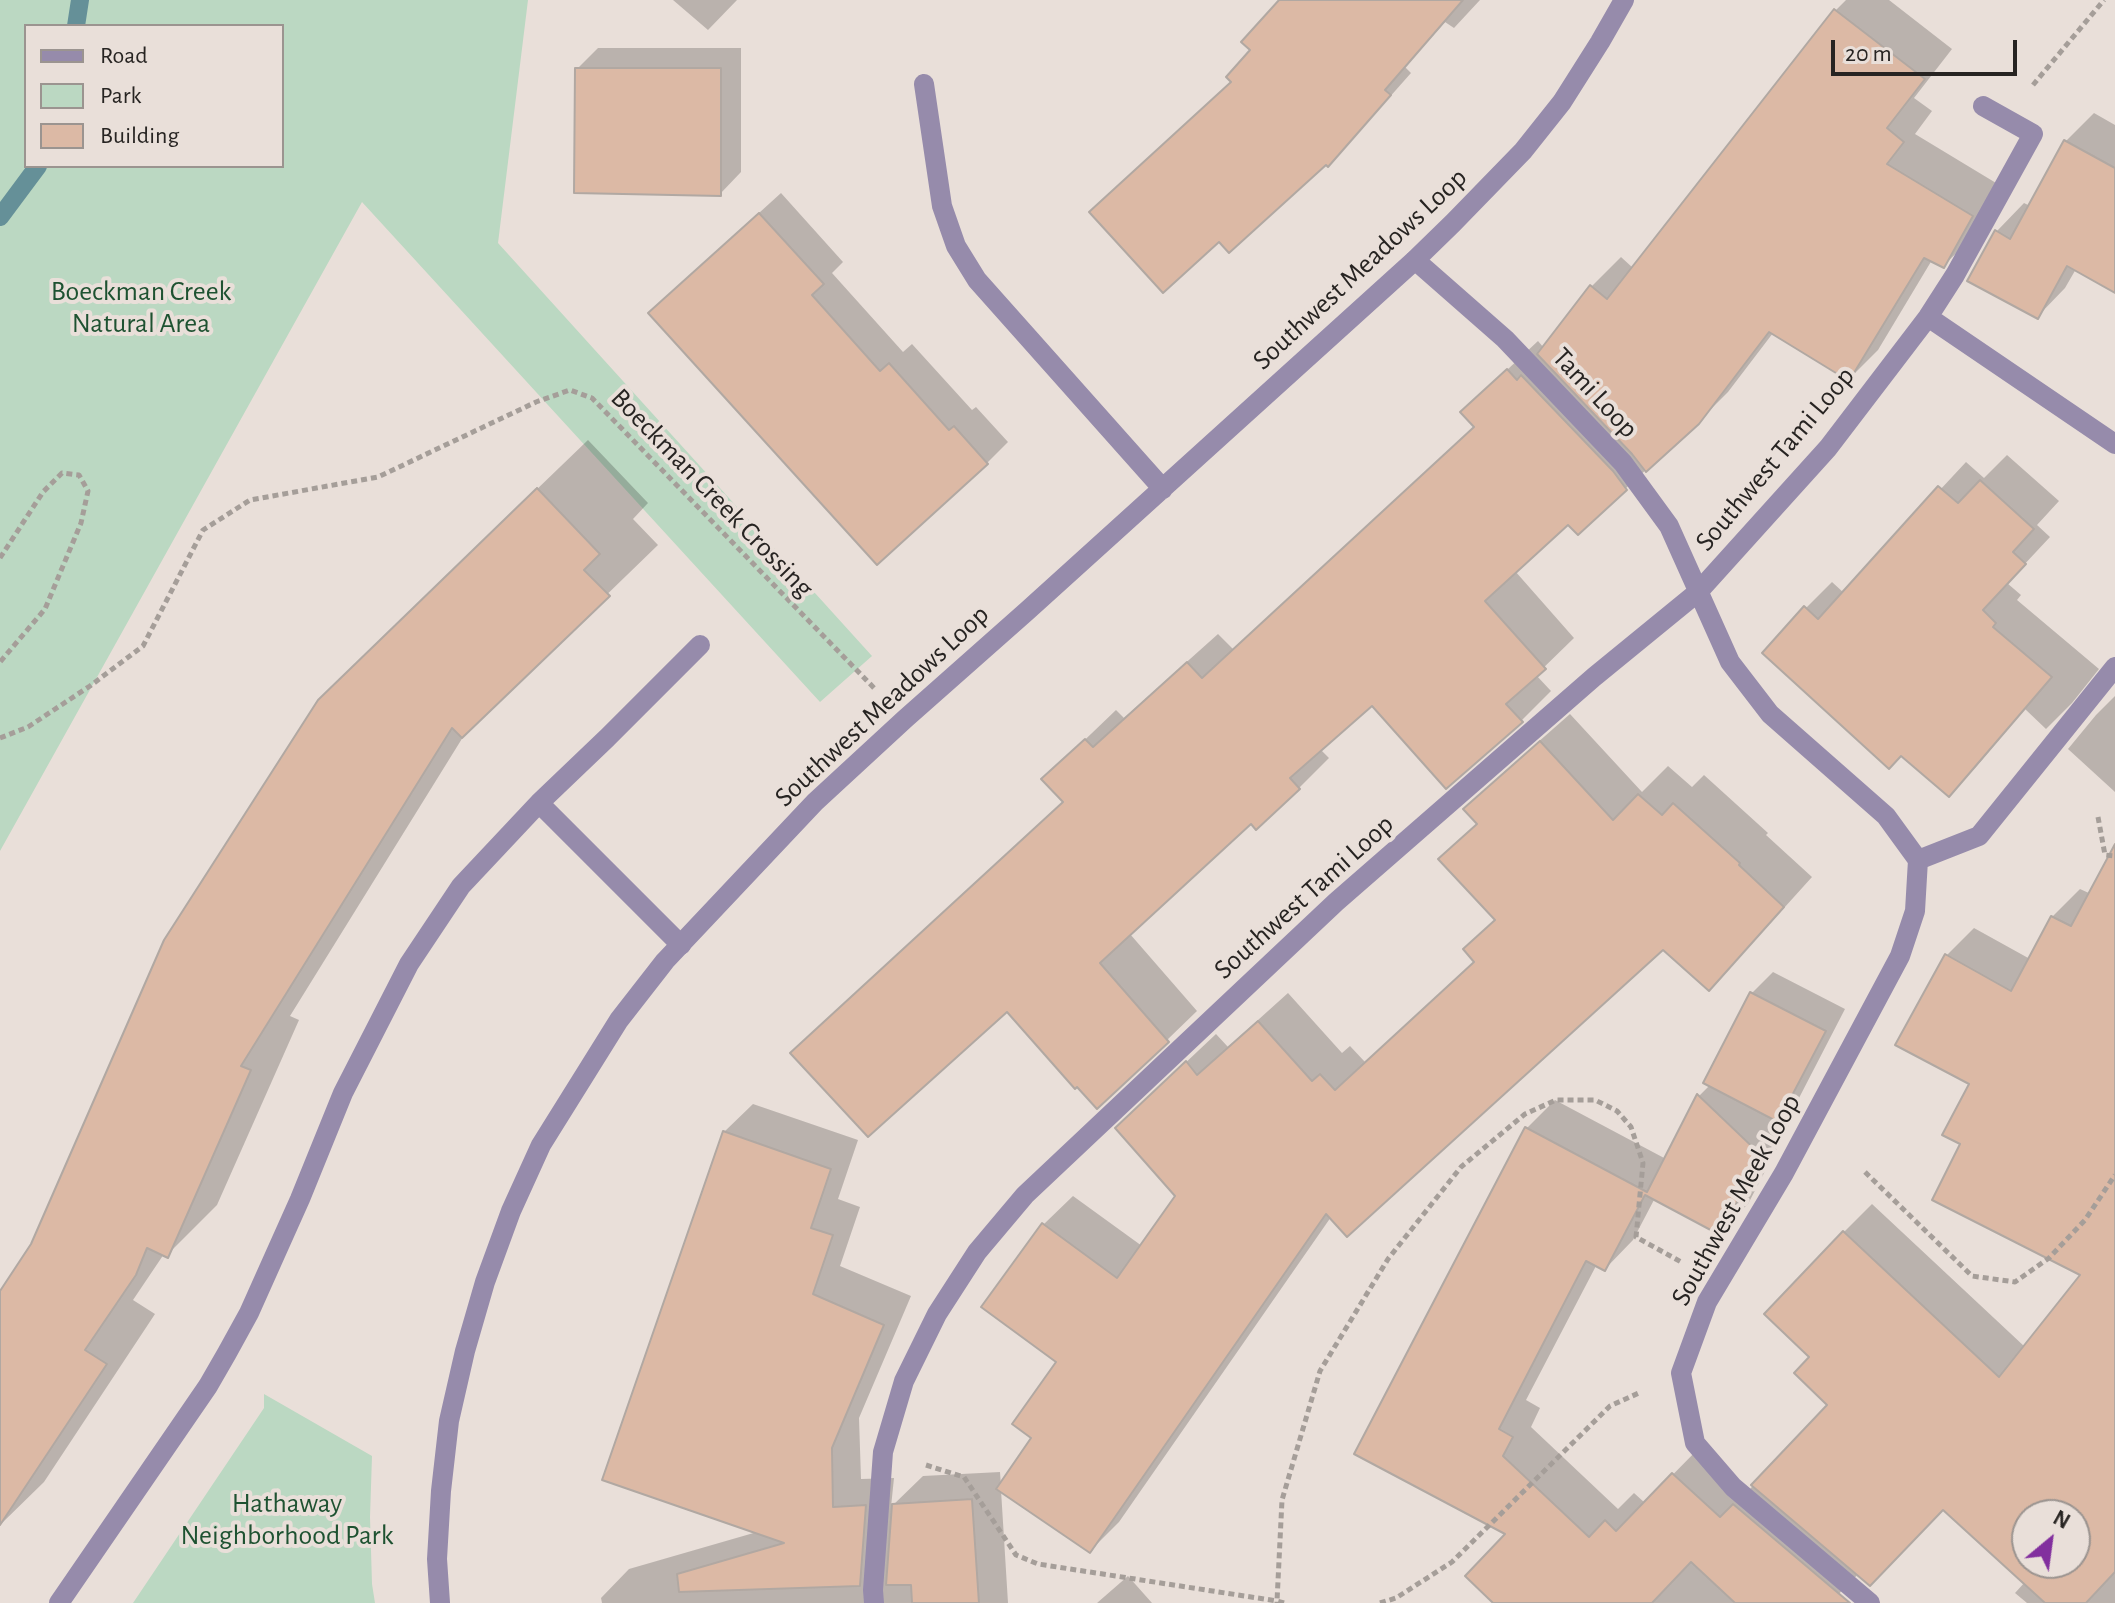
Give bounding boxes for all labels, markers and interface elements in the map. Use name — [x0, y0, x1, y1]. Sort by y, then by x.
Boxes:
legend — [24, 24, 284, 168]
scale bar — [1835, 24, 2021, 74]
text: 20 m — [1845, 42, 1892, 66]
text: Road — [100, 44, 148, 68]
text: Park — [100, 84, 141, 108]
text: Building — [100, 124, 179, 148]
street label: Southwest Meadows Loop — [1246, 161, 1474, 377]
park label: Boeckman Creek Natural Area — [51, 275, 231, 341]
street label: Tami Loop — [1545, 341, 1645, 445]
street label: Southwest Tami Loop — [1688, 360, 1862, 558]
street label: Boeckman Creek Crossing — [603, 381, 821, 605]
street label: Southwest Meadows Loop — [768, 598, 996, 814]
street label: Southwest Tami Loop — [1207, 807, 1401, 987]
street label: Southwest Meek Loop — [1664, 1088, 1808, 1312]
park label: Hathaway Neighborhood Park — [181, 1487, 393, 1553]
north arrow — [2011, 1499, 2091, 1579]
text: N — [2050, 1506, 2074, 1533]

